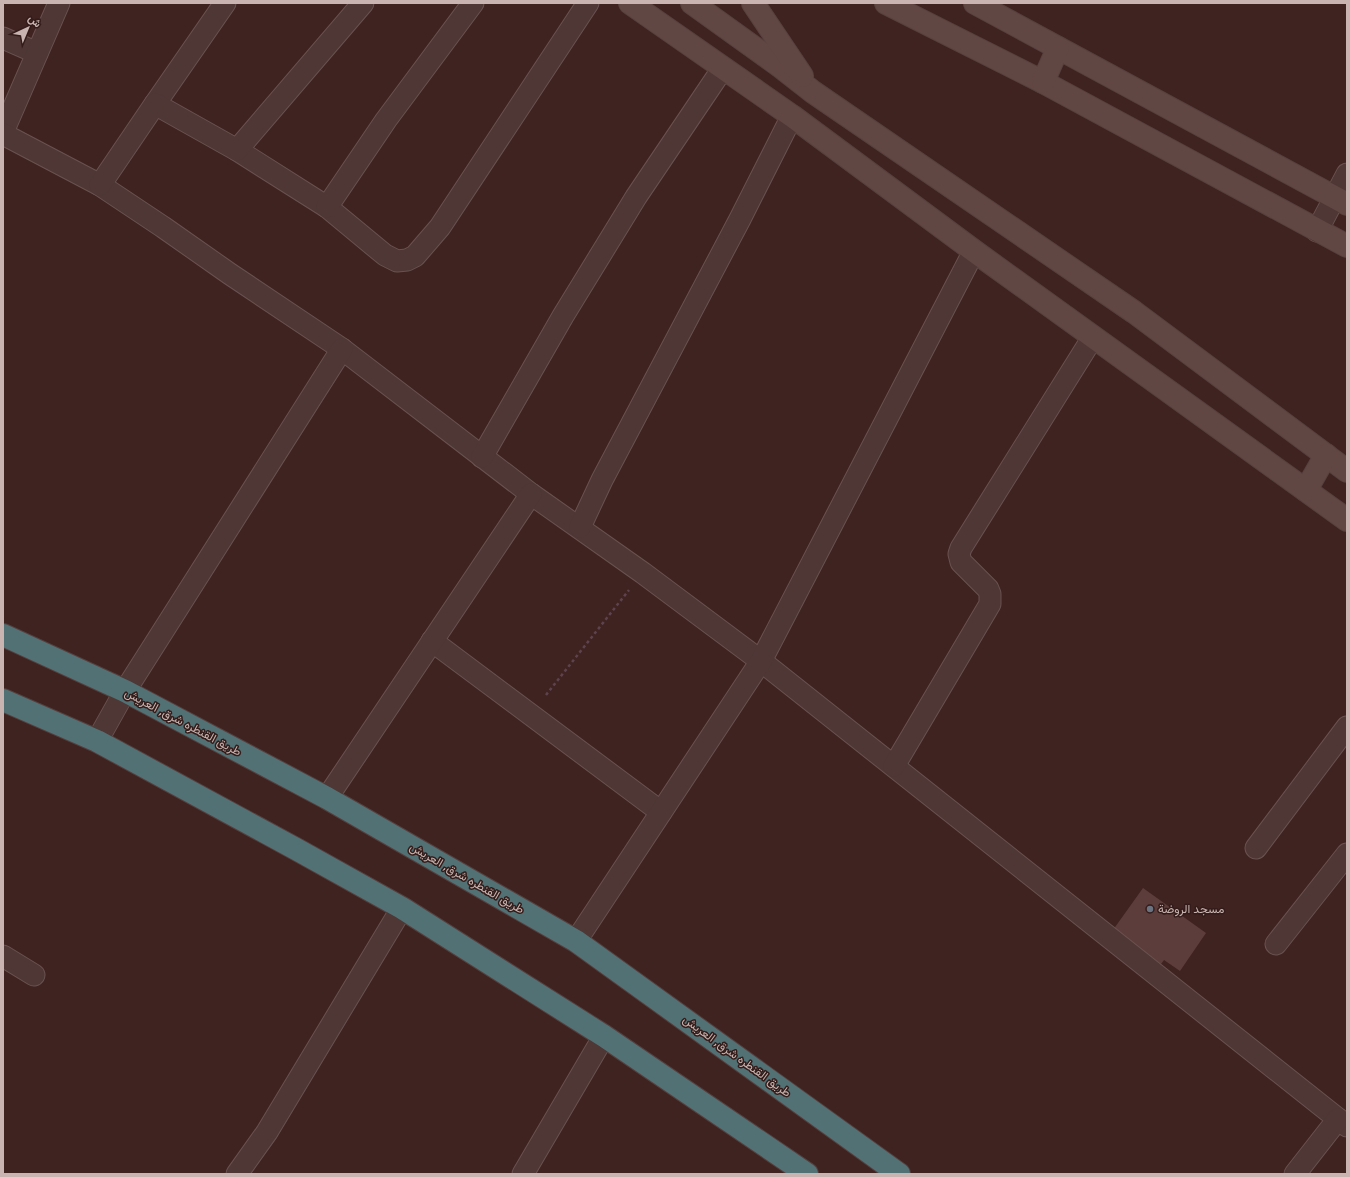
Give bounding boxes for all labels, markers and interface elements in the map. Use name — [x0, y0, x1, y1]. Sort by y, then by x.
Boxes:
north arrow — [8, 8, 48, 48]
text: ش — [25, 11, 45, 30]
street label: طريق القنطره شرق, العريش — [122, 684, 244, 760]
street label: طريق القنطره شرق, العريش — [407, 839, 527, 918]
place label: مسجد الروضة — [1158, 901, 1224, 917]
marker: مسجد الروضة — [1145, 904, 1155, 914]
street label: طريق القنطره شرق, العريش — [680, 1011, 794, 1101]

